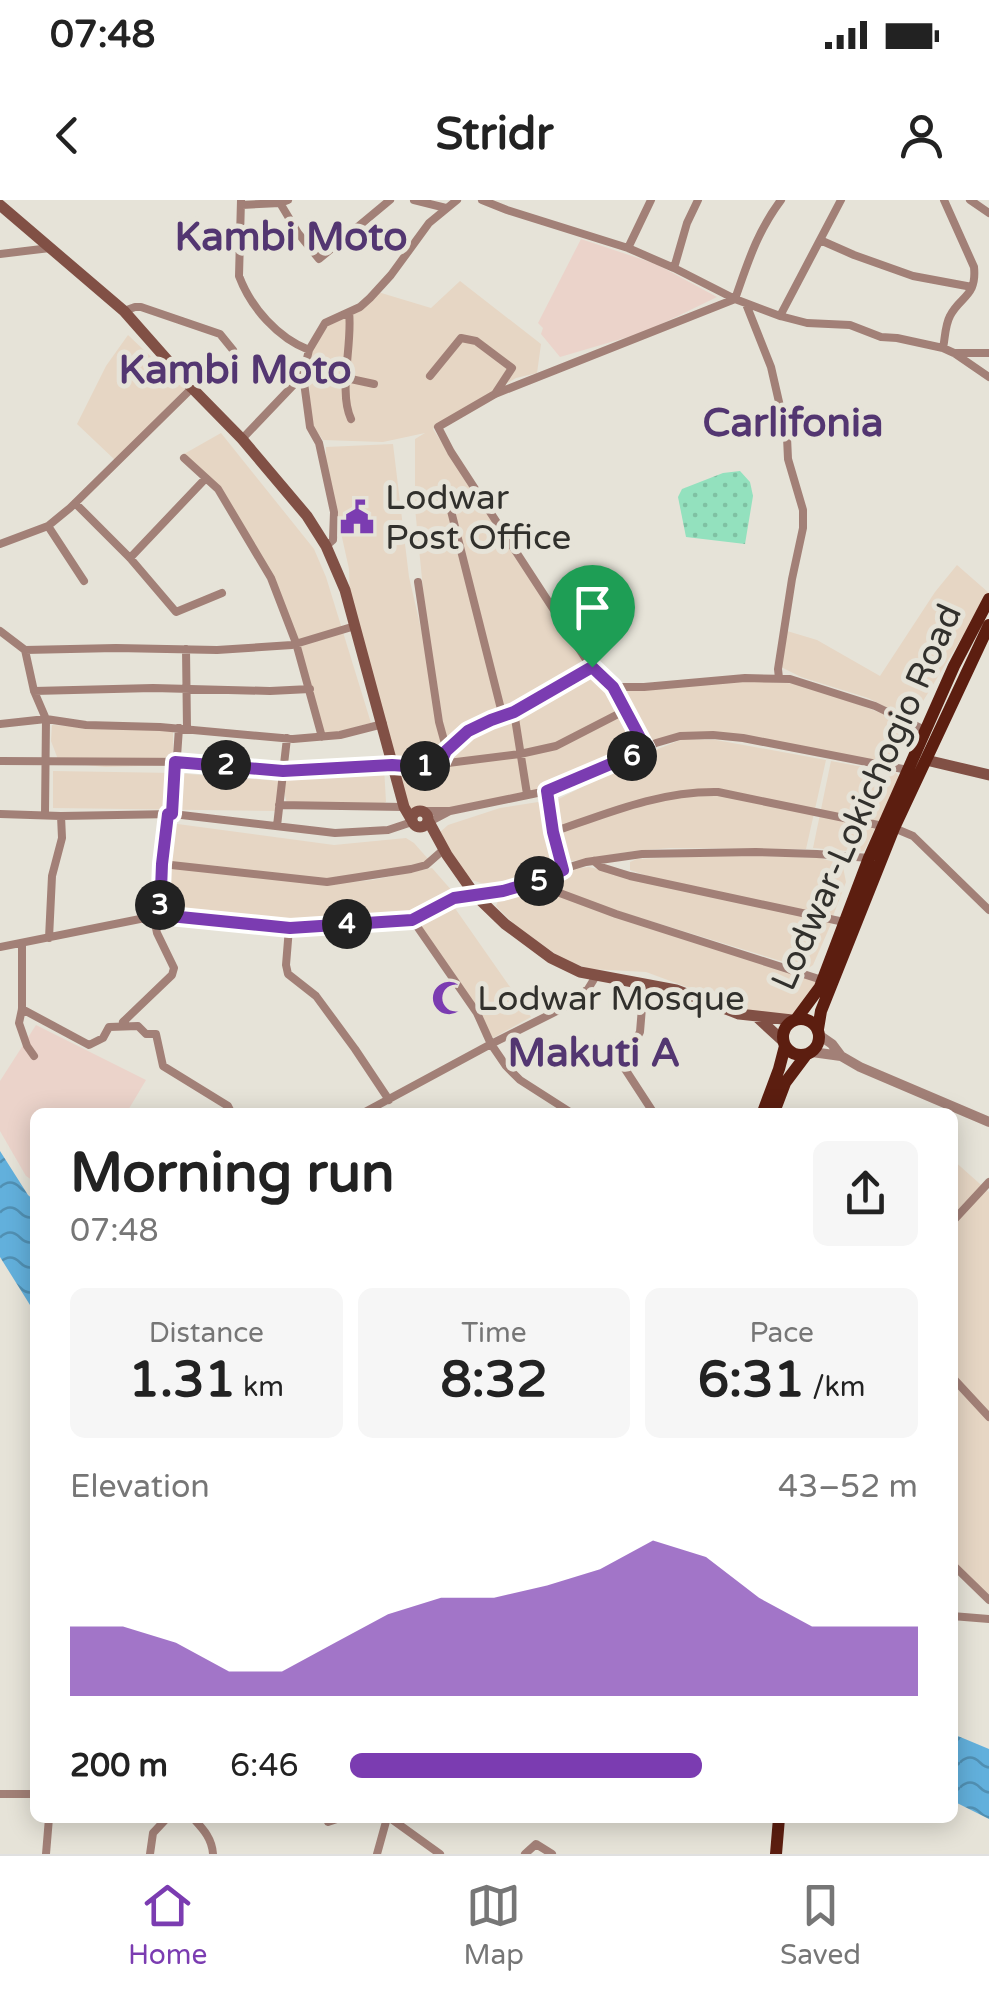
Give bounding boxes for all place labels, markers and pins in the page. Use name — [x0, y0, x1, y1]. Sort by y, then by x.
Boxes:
place label: Lodwar Post Office — [385, 477, 571, 559]
public building icon: Lodwar Post Office — [338, 498, 376, 536]
pin — [550, 565, 635, 668]
pin: 6 — [607, 731, 657, 781]
pin: 2 — [201, 740, 251, 790]
pin: 1 — [400, 741, 450, 791]
pin: 5 — [514, 856, 564, 906]
pin: 3 — [135, 880, 185, 930]
pin: 4 — [322, 899, 372, 949]
place label: Lodwar Mosque — [477, 978, 745, 1020]
mosque icon: Lodwar Mosque — [430, 979, 468, 1017]

